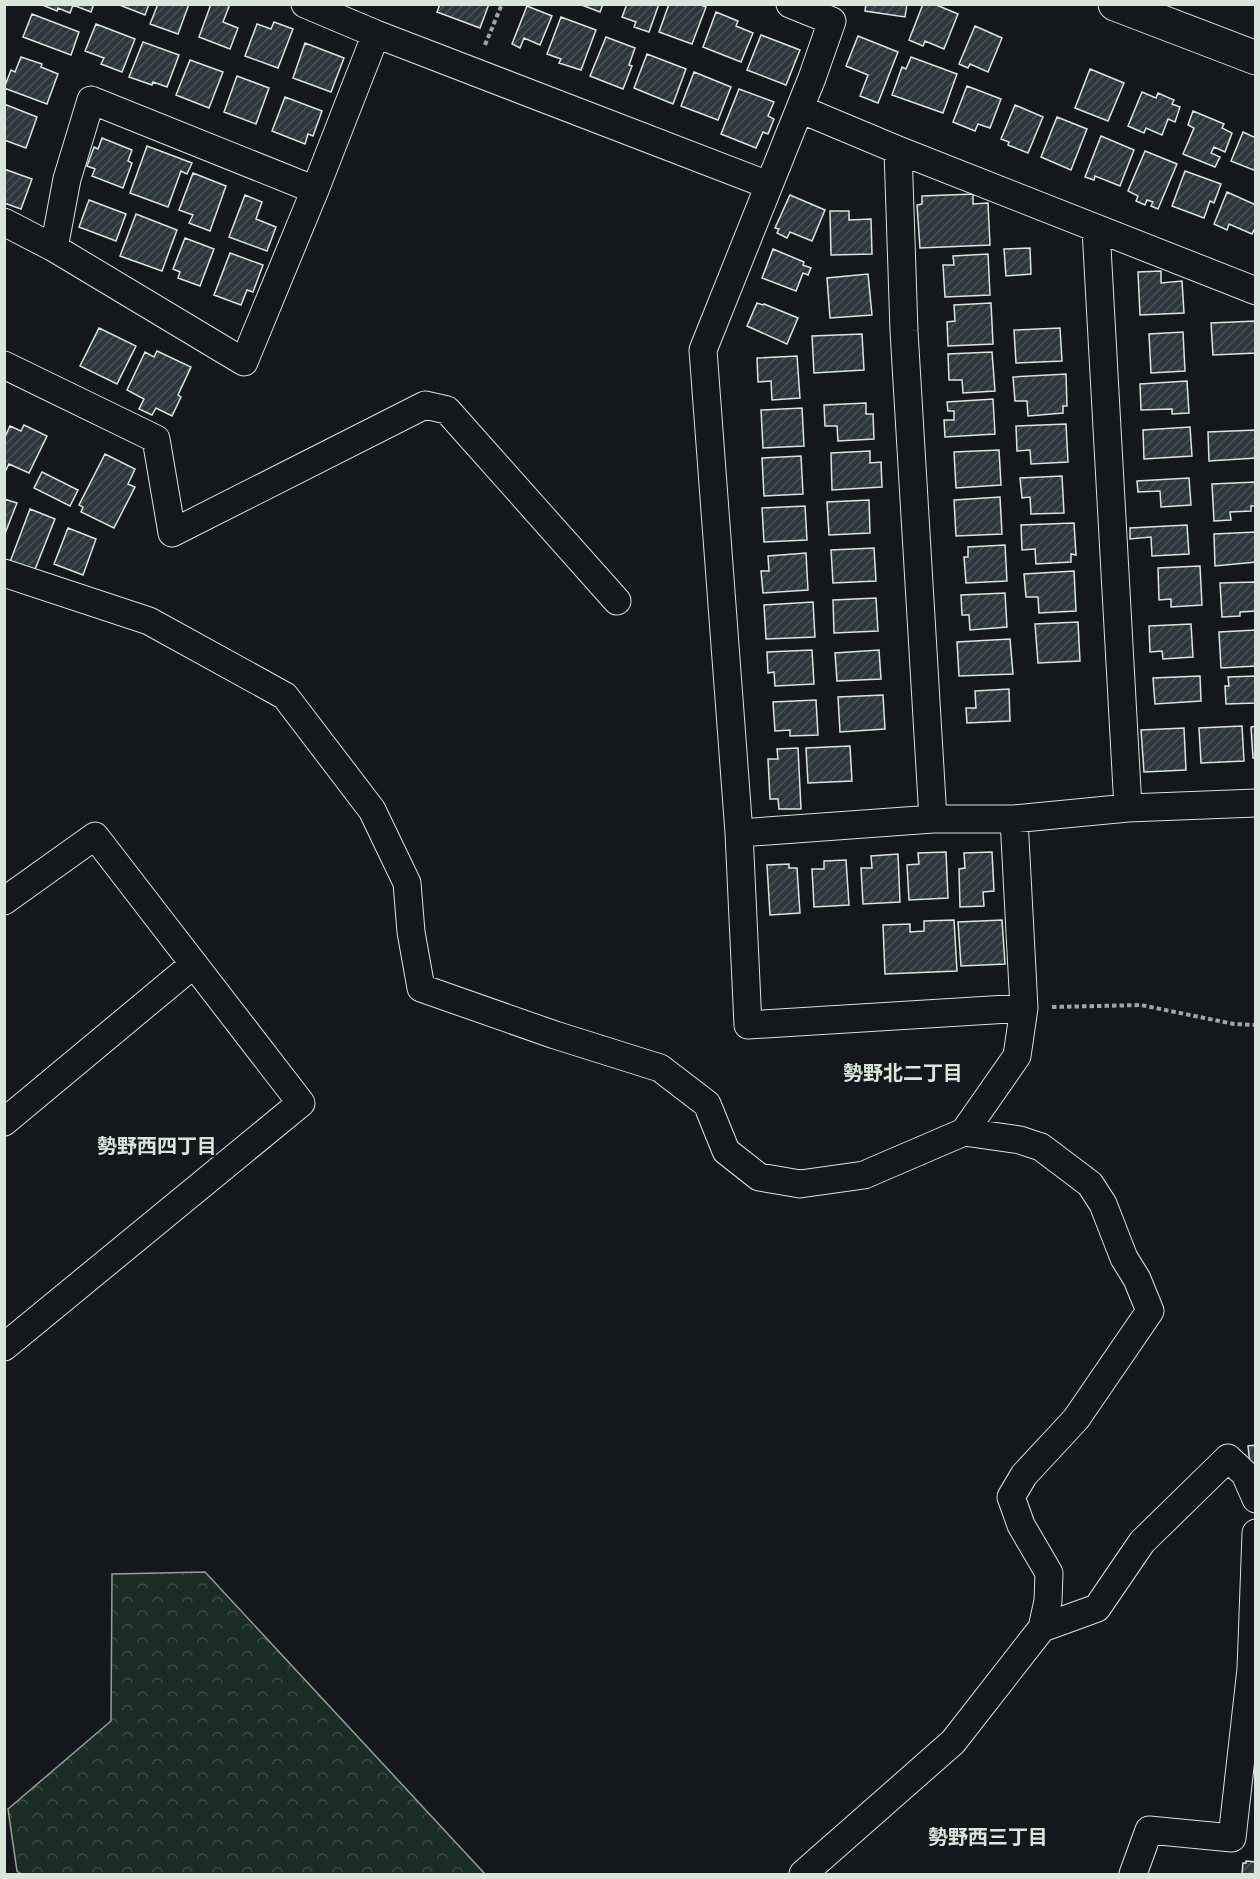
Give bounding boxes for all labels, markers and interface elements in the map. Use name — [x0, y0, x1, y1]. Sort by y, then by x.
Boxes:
district label: 勢野北二丁目 — [843, 1062, 963, 1084]
district label: 勢野西四丁目 — [97, 1135, 217, 1157]
district label: 勢野西三丁目 — [928, 1826, 1048, 1848]

